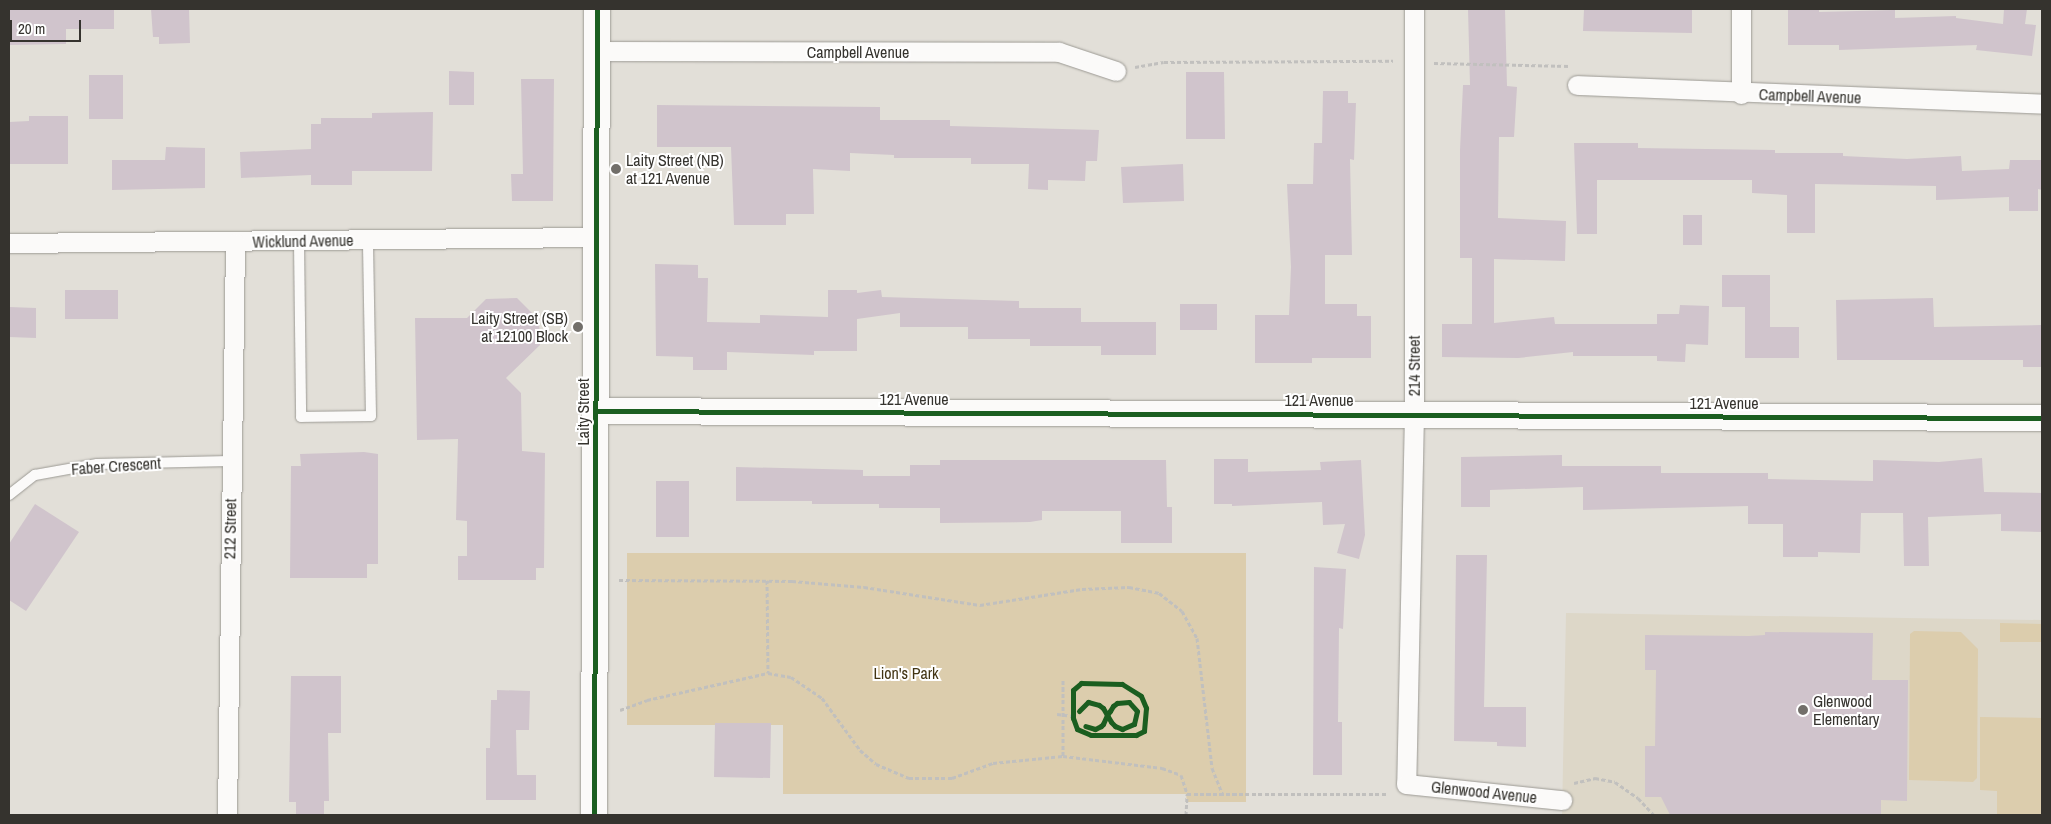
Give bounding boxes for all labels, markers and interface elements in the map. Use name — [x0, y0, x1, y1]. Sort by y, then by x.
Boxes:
scale bar — [12, 10, 84, 42]
text: 20 m — [18, 18, 45, 39]
street label: Campbell Avenue — [806, 42, 910, 62]
street label: Campbell Avenue — [1758, 85, 1862, 107]
place label: Laity Street (NB) at 121 Avenue — [626, 150, 724, 188]
marker: Laity Street (NB) at 121 Avenue — [610, 163, 622, 175]
street label: Wicklund Avenue — [252, 231, 354, 251]
place label: Laity Street (SB) at 12100 Block — [471, 308, 568, 346]
marker: Laity Street (SB) at 12100 Block — [572, 321, 584, 333]
street label: 214 Street — [1404, 336, 1424, 396]
street label: Laity Street — [573, 378, 593, 446]
street label: 121 Avenue — [879, 389, 949, 409]
street label: 121 Avenue — [1284, 390, 1354, 410]
street label: 121 Avenue — [1689, 393, 1759, 413]
street label: Faber Crescent — [71, 453, 161, 479]
street label: 212 Street — [220, 499, 240, 559]
park label: Lion's Park — [873, 663, 939, 683]
place label: Glenwood Elementary — [1813, 691, 1879, 729]
marker: Glenwood Elementary — [1797, 704, 1809, 716]
street label: Glenwood Avenue — [1430, 777, 1538, 807]

